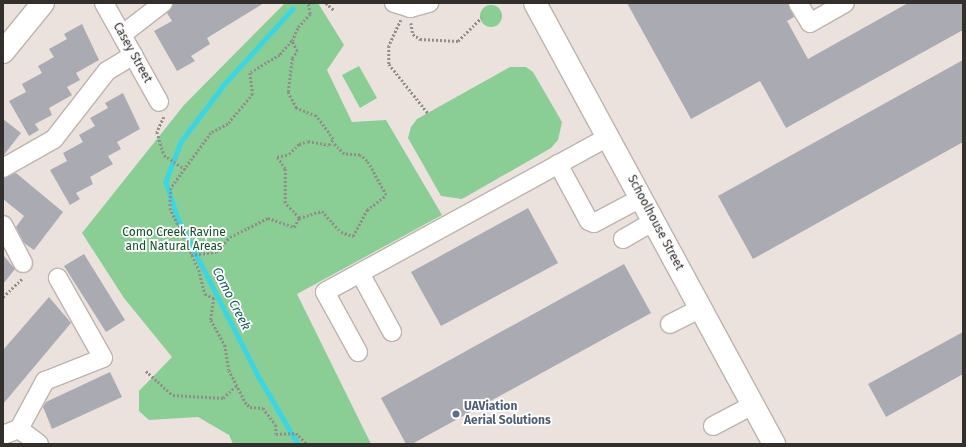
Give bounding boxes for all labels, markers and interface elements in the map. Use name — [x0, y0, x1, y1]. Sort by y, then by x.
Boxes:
street label: Casey Street — [110, 20, 154, 86]
street label: Schoolhouse Street — [624, 173, 686, 273]
park label: Como Creek Ravine and Natural Areas — [122, 226, 226, 254]
water label: Como Creek — [209, 265, 253, 333]
place label: UAViation Aerial Solutions — [464, 400, 551, 428]
marker: UAViation Aerial Solutions — [451, 409, 461, 419]

